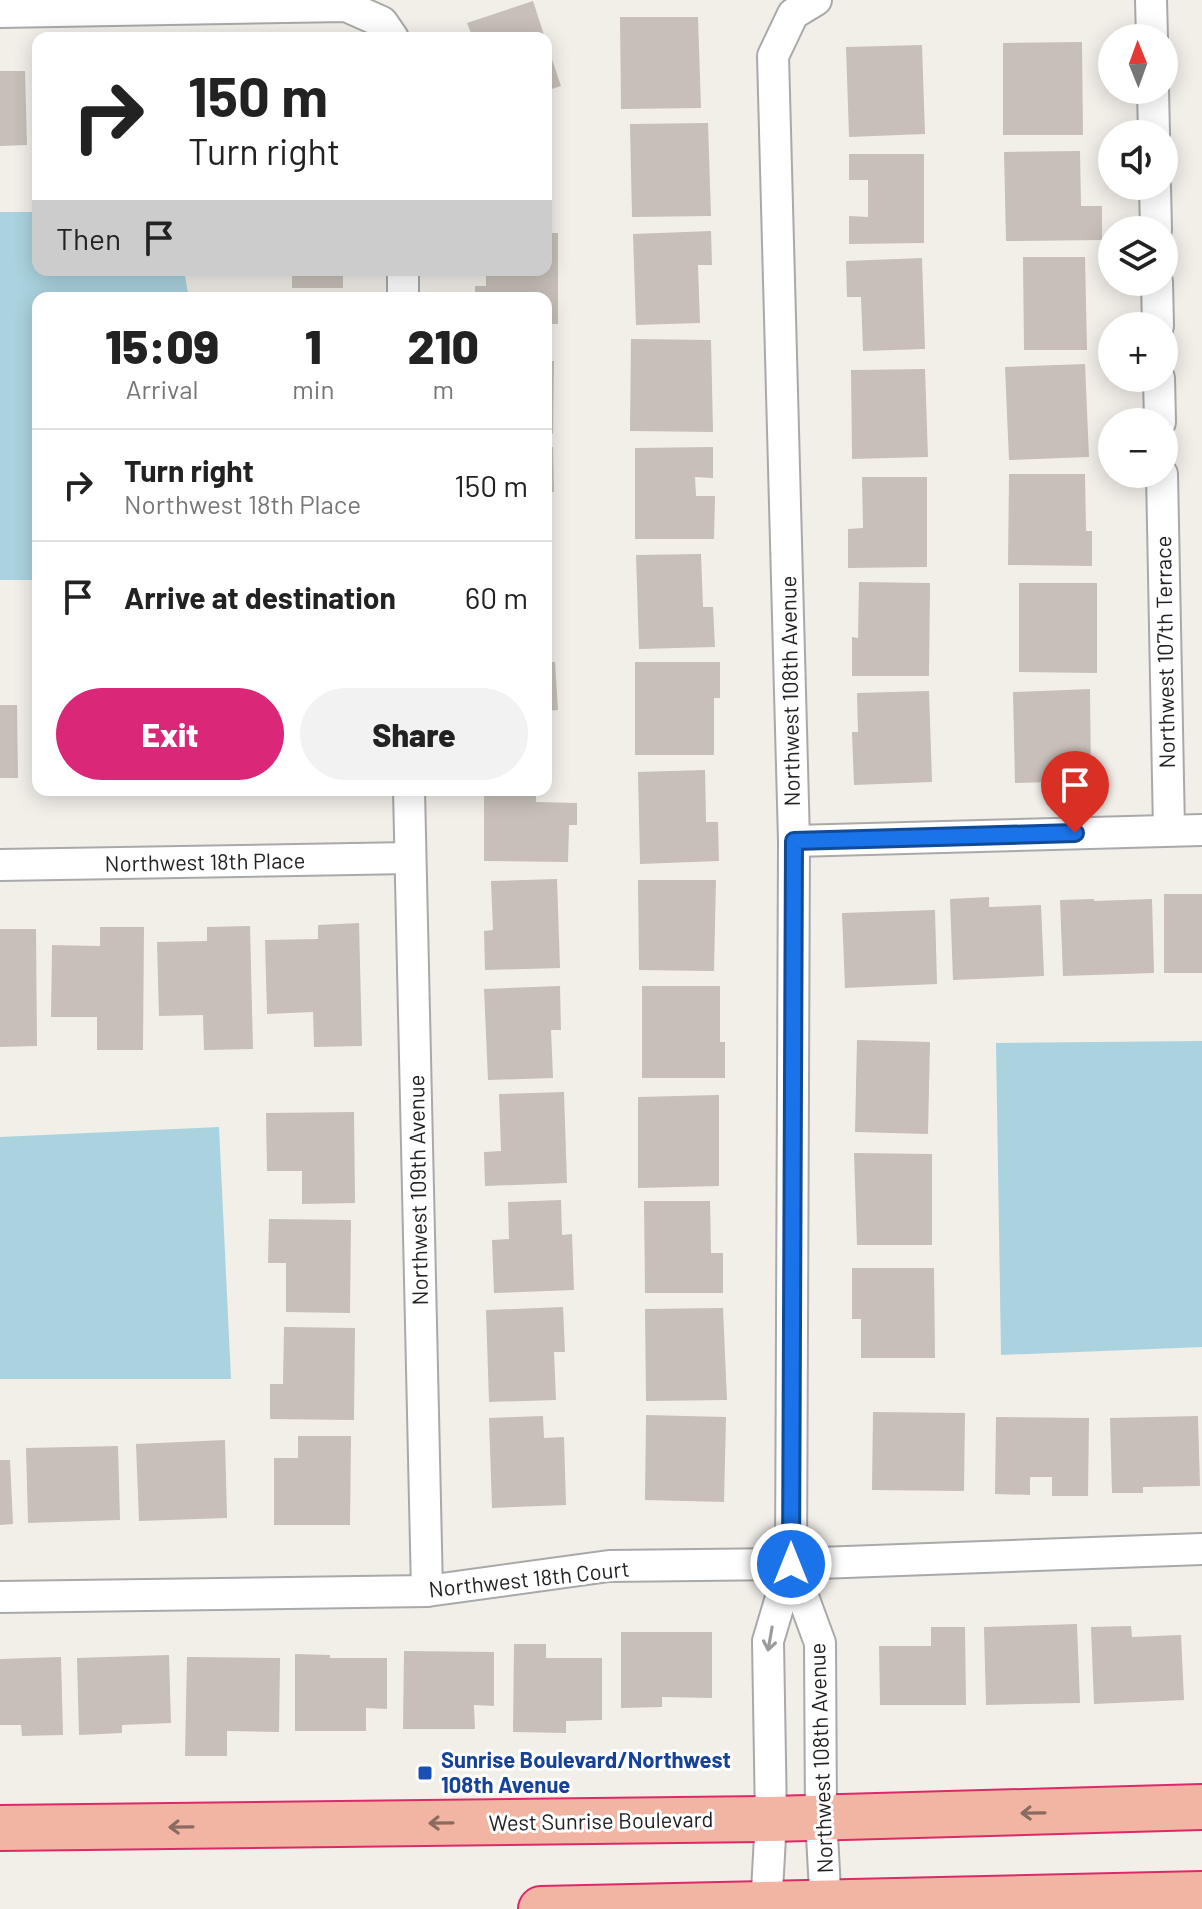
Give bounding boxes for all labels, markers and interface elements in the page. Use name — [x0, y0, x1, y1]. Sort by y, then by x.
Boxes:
north arrow — [1098, 24, 1178, 104]
map controls — [1098, 24, 1178, 488]
text: 150 m — [188, 61, 328, 128]
icon: right — [56, 64, 160, 168]
button: sound — [1098, 120, 1178, 200]
text: Turn right — [188, 129, 340, 172]
icon: arrive — [137, 216, 181, 260]
button: layers — [1098, 216, 1178, 296]
text: Then — [56, 220, 121, 256]
button: + — [1098, 312, 1178, 392]
text: 15:09 — [105, 316, 219, 374]
text: 1 — [305, 316, 322, 374]
text: 210 — [407, 316, 479, 374]
text: Arrival — [126, 373, 198, 404]
text: min — [292, 373, 334, 404]
text: m — [432, 373, 454, 404]
button: − — [1098, 408, 1178, 488]
text: Turn right — [124, 452, 254, 488]
icon: right — [56, 463, 100, 507]
text: 150 m — [454, 467, 528, 503]
text: Northwest 18th Place — [124, 488, 361, 519]
street label: Northwest 107th Terrace — [1149, 535, 1179, 769]
icon: arrive — [56, 575, 100, 619]
street label: Northwest 108th Avenue — [774, 576, 804, 807]
text: Arrive at destination — [124, 579, 396, 615]
text: 60 m — [465, 579, 528, 615]
button: Exit — [56, 688, 284, 780]
button: Share — [300, 688, 528, 780]
pin — [1041, 751, 1109, 833]
icon: arrive — [1053, 763, 1097, 807]
street label: Northwest 18th Place — [104, 846, 306, 876]
street label: Northwest 109th Avenue — [402, 1075, 432, 1306]
position arrow — [749, 1522, 833, 1606]
street label: Northwest 18th Court — [427, 1555, 631, 1601]
one-way arrow — [762, 1626, 777, 1651]
street label: Northwest 108th Avenue — [803, 1642, 837, 1874]
place label: Sunrise Boulevard/Northwest 108th Avenue — [441, 1746, 731, 1797]
marker: Sunrise Boulevard/Northwest 108th Avenue — [416, 1764, 434, 1782]
street label: West Sunrise Boulevard — [488, 1805, 714, 1835]
one-way arrow — [1020, 1805, 1047, 1820]
one-way arrow — [428, 1816, 455, 1831]
one-way arrow — [168, 1819, 195, 1834]

